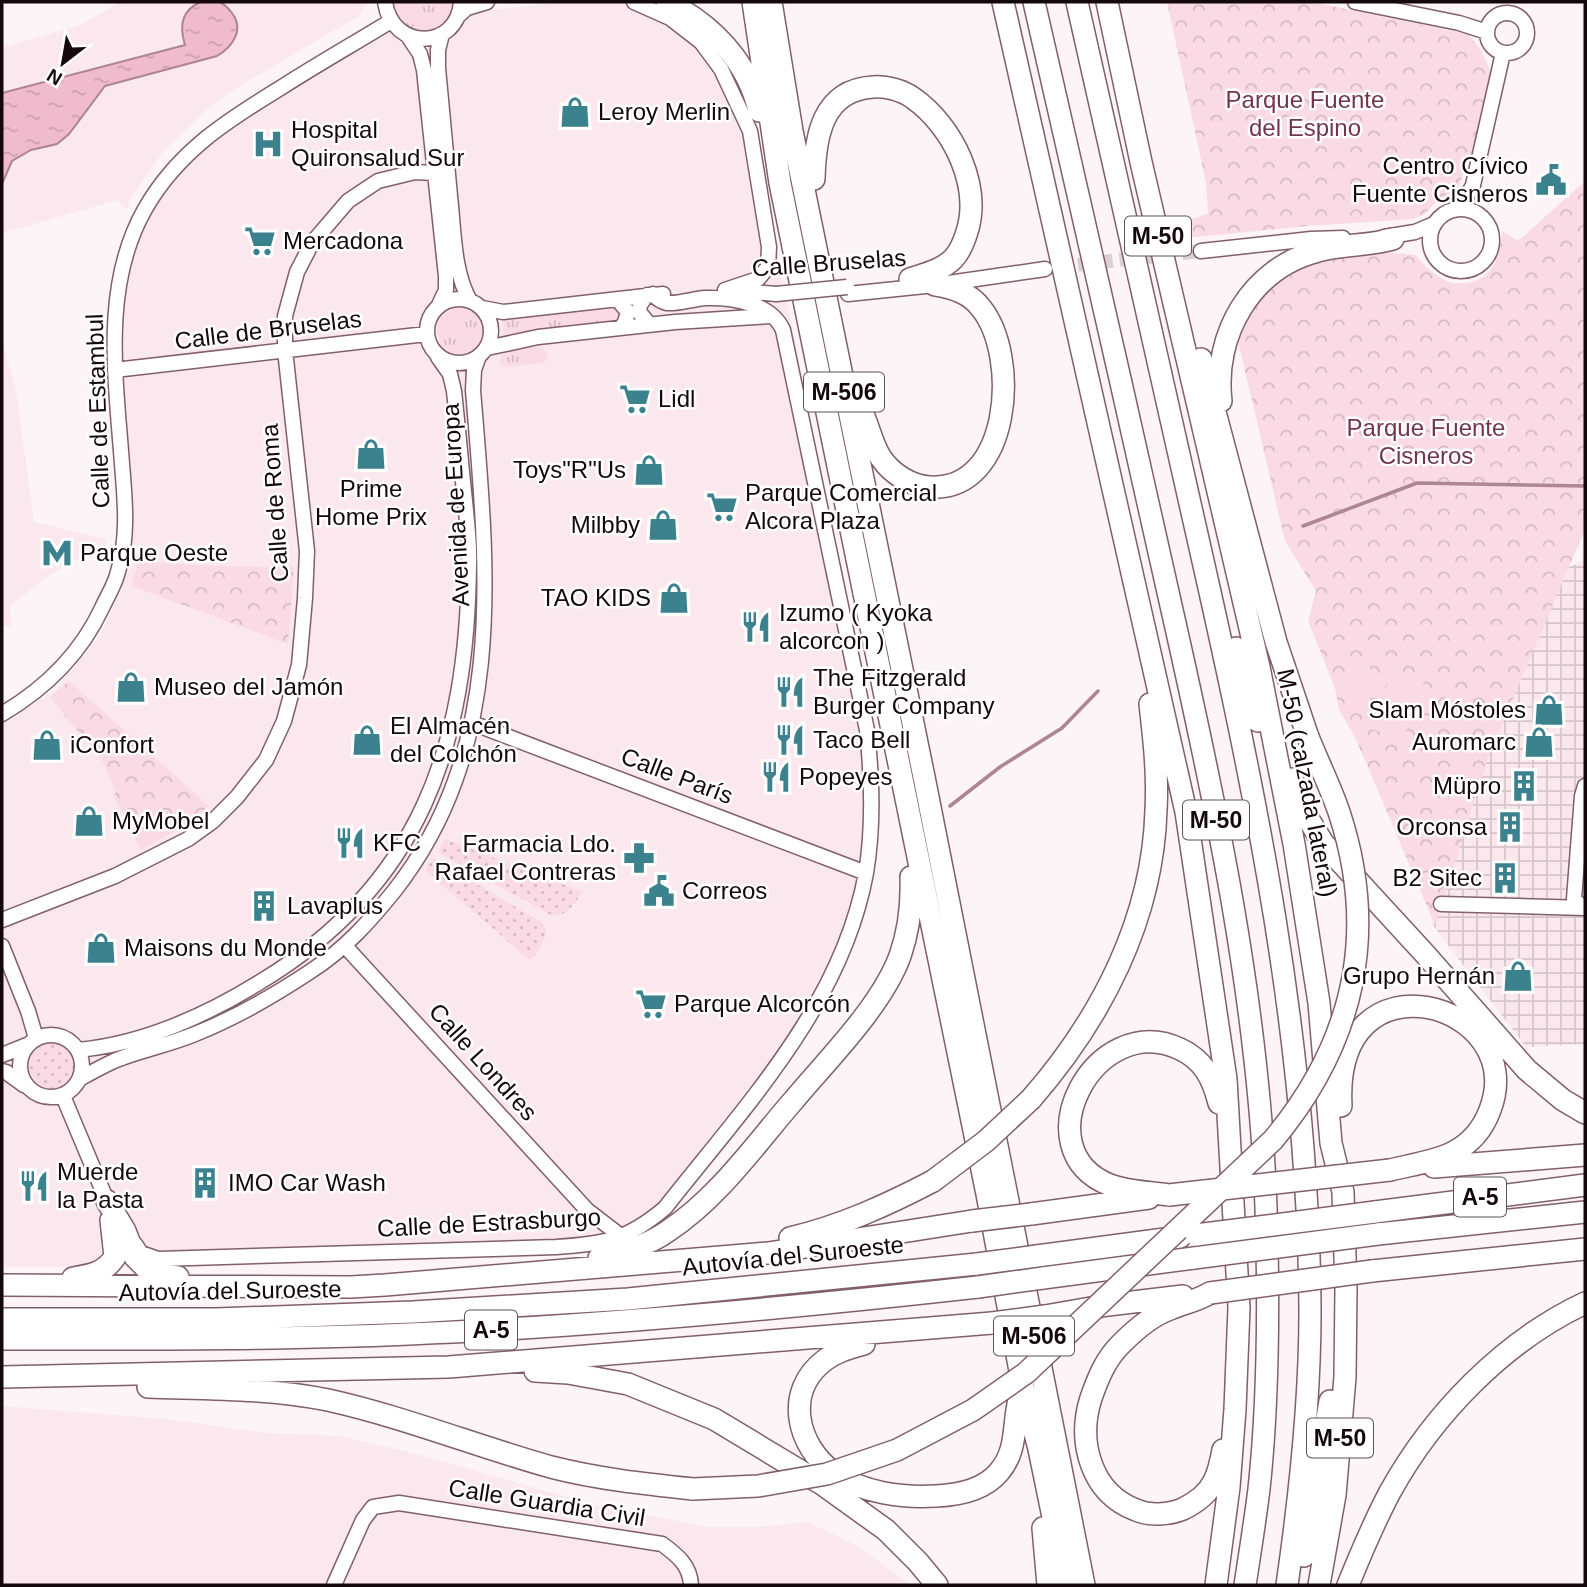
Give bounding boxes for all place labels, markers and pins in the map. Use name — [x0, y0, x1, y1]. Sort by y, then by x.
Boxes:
shop icon: Leroy Merlin — [558, 95, 592, 129]
place label: Leroy Merlin — [598, 98, 730, 125]
place label: Hospital Quironsalud Sur — [291, 116, 464, 171]
hospital icon: Hospital Quironsalud Sur — [251, 127, 285, 161]
place label: Centro Cívico Fuente Cisneros — [1352, 152, 1528, 207]
public building icon: Centro Cívico Fuente Cisneros — [1534, 163, 1568, 197]
supermarket icon: Mercadona — [243, 224, 277, 258]
place label: Mercadona — [283, 227, 404, 254]
supermarket icon: Lidl — [618, 382, 652, 416]
place label: Lidl — [658, 385, 695, 412]
shop icon: Prime Home Prix — [354, 437, 388, 471]
shop icon: Toys"R"Us — [632, 453, 666, 487]
place label: Toys"R"Us — [513, 456, 626, 483]
place label: Prime Home Prix — [315, 475, 427, 530]
place label: Parque Comercial Alcora Plaza — [745, 479, 937, 534]
supermarket icon: Parque Comercial Alcora Plaza — [705, 490, 739, 524]
shop icon: Milbby — [646, 508, 680, 542]
place label: Milbby — [571, 511, 640, 538]
metro station icon: Parque Oeste — [40, 536, 74, 570]
place label: Parque Oeste — [80, 539, 228, 566]
shop icon: TAO KIDS — [657, 581, 691, 615]
place label: TAO KIDS — [541, 584, 651, 611]
place label: Izumo ( Kyoka alcorcon ) — [779, 599, 933, 654]
restaurant icon: Izumo ( Kyoka alcorcon ) — [739, 610, 773, 644]
place label: The Fitzgerald Burger Company — [813, 664, 994, 719]
shop icon: Museo del Jamón — [114, 670, 148, 704]
place label: Museo del Jamón — [154, 673, 343, 700]
restaurant icon: The Fitzgerald Burger Company — [773, 675, 807, 709]
shop icon: Slam Móstoles — [1532, 693, 1566, 727]
place label: Slam Móstoles — [1369, 696, 1526, 723]
place label: El Almacén del Colchón — [390, 712, 517, 767]
shop icon: El Almacén del Colchón — [350, 723, 384, 757]
restaurant icon: Taco Bell — [773, 723, 807, 757]
shop icon: Auromarc — [1522, 725, 1556, 759]
place label: Taco Bell — [813, 726, 910, 753]
shop icon: iConfort — [30, 728, 64, 762]
place label: Auromarc — [1412, 728, 1516, 755]
place label: iConfort — [70, 731, 154, 758]
restaurant icon: Popeyes — [759, 760, 793, 794]
place label: Popeyes — [799, 763, 892, 790]
building icon: Müpro — [1507, 769, 1541, 803]
place label: Müpro — [1433, 772, 1501, 799]
shop icon: MyMobel — [72, 804, 106, 838]
place label: MyMobel — [112, 807, 209, 834]
building icon: Orconsa — [1493, 810, 1527, 844]
place label: Orconsa — [1396, 813, 1488, 840]
restaurant icon: KFC — [333, 826, 367, 860]
place label: KFC — [373, 829, 421, 856]
place label: Farmacia Ldo. Rafael Contreras — [435, 830, 616, 885]
pharmacy icon: Farmacia Ldo. Rafael Contreras — [622, 841, 656, 875]
building icon: B2 Sitec — [1488, 861, 1522, 895]
place label: B2 Sitec — [1393, 864, 1482, 891]
public building icon: Correos — [642, 874, 676, 908]
place label: Correos — [682, 877, 767, 904]
building icon: Lavaplus — [247, 889, 281, 923]
place label: Lavaplus — [287, 892, 383, 919]
shop icon: Maisons du Monde — [84, 931, 118, 965]
place label: Maisons du Monde — [124, 934, 327, 961]
shop icon: Grupo Hernán — [1501, 959, 1535, 993]
place label: Grupo Hernán — [1343, 962, 1495, 989]
supermarket icon: Parque Alcorcón — [634, 987, 668, 1021]
place label: Parque Alcorcón — [674, 990, 850, 1017]
place label: Muerde la Pasta — [57, 1158, 144, 1213]
building icon: IMO Car Wash — [188, 1166, 222, 1200]
restaurant icon: Muerde la Pasta — [17, 1169, 51, 1203]
place label: IMO Car Wash — [228, 1169, 386, 1196]

